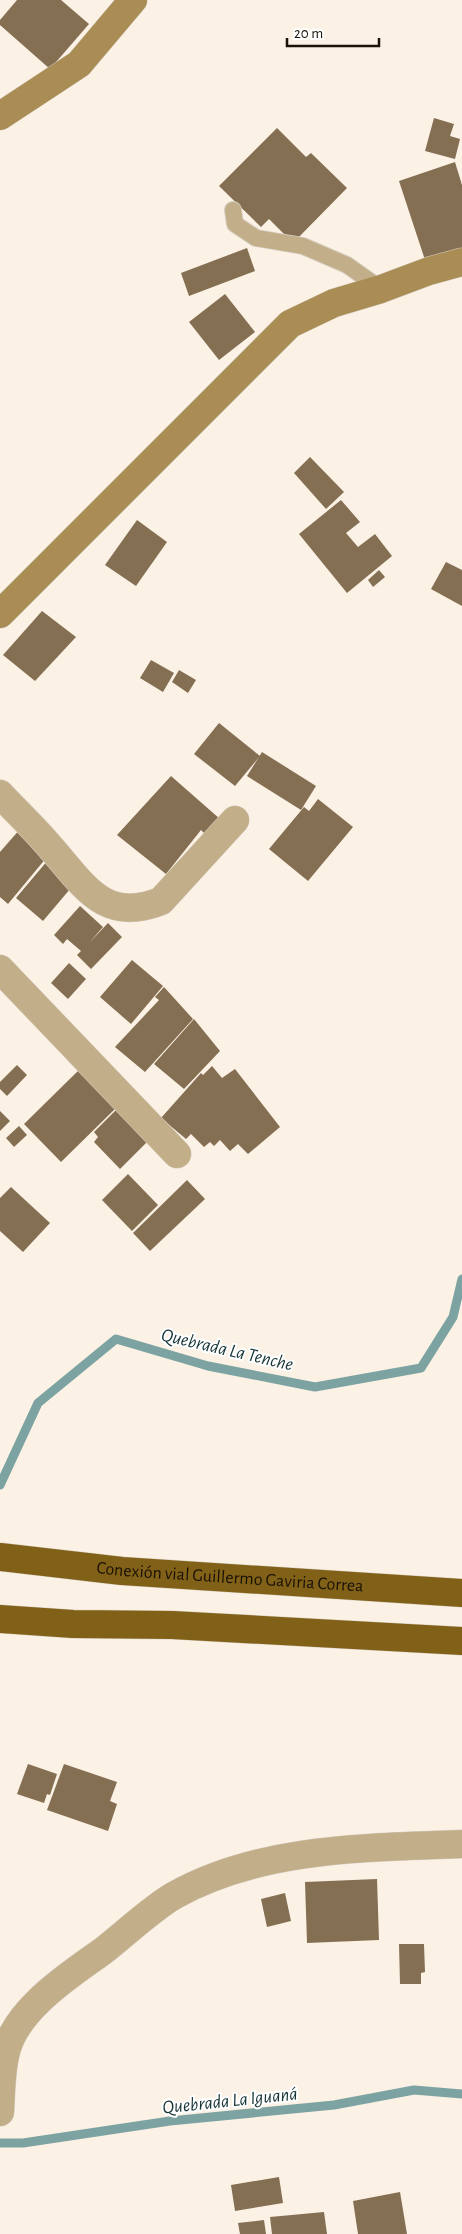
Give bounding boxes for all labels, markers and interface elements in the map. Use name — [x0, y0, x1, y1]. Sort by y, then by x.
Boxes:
scale bar — [287, 15, 380, 47]
text: 20 m — [294, 26, 323, 41]
water label: Quebrada La Tenche — [159, 1326, 295, 1374]
street label: Conexión vial Guillermo Gaviria Correa — [96, 1559, 364, 1596]
water label: Quebrada La Iguaná — [161, 2084, 299, 2118]

